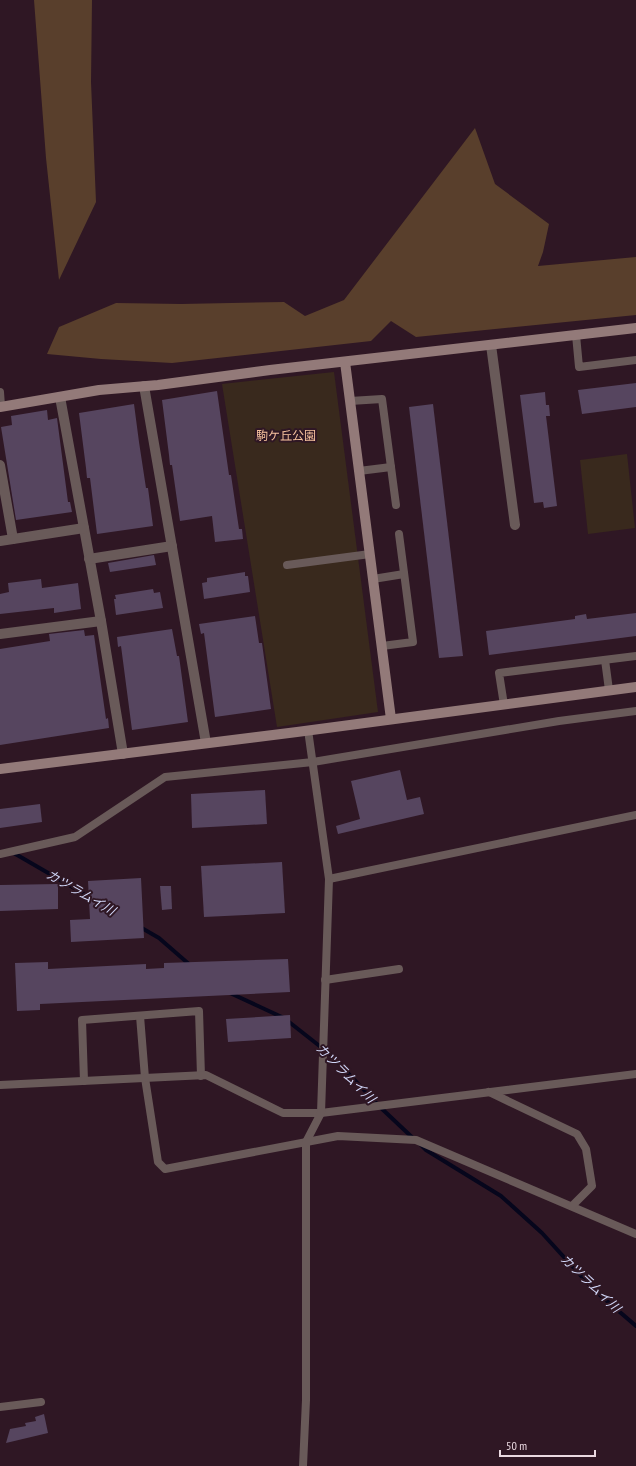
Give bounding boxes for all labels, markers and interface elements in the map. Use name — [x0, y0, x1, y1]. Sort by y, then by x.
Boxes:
park label: 駒ケ丘公園 — [256, 428, 316, 443]
water label: カツラムイ川 — [43, 866, 120, 920]
water label: カツラムイ川 — [312, 1040, 381, 1108]
water label: カツラムイ川 — [557, 1250, 626, 1318]
scale bar — [500, 1432, 595, 1458]
text: 50 m — [506, 1438, 527, 1453]

